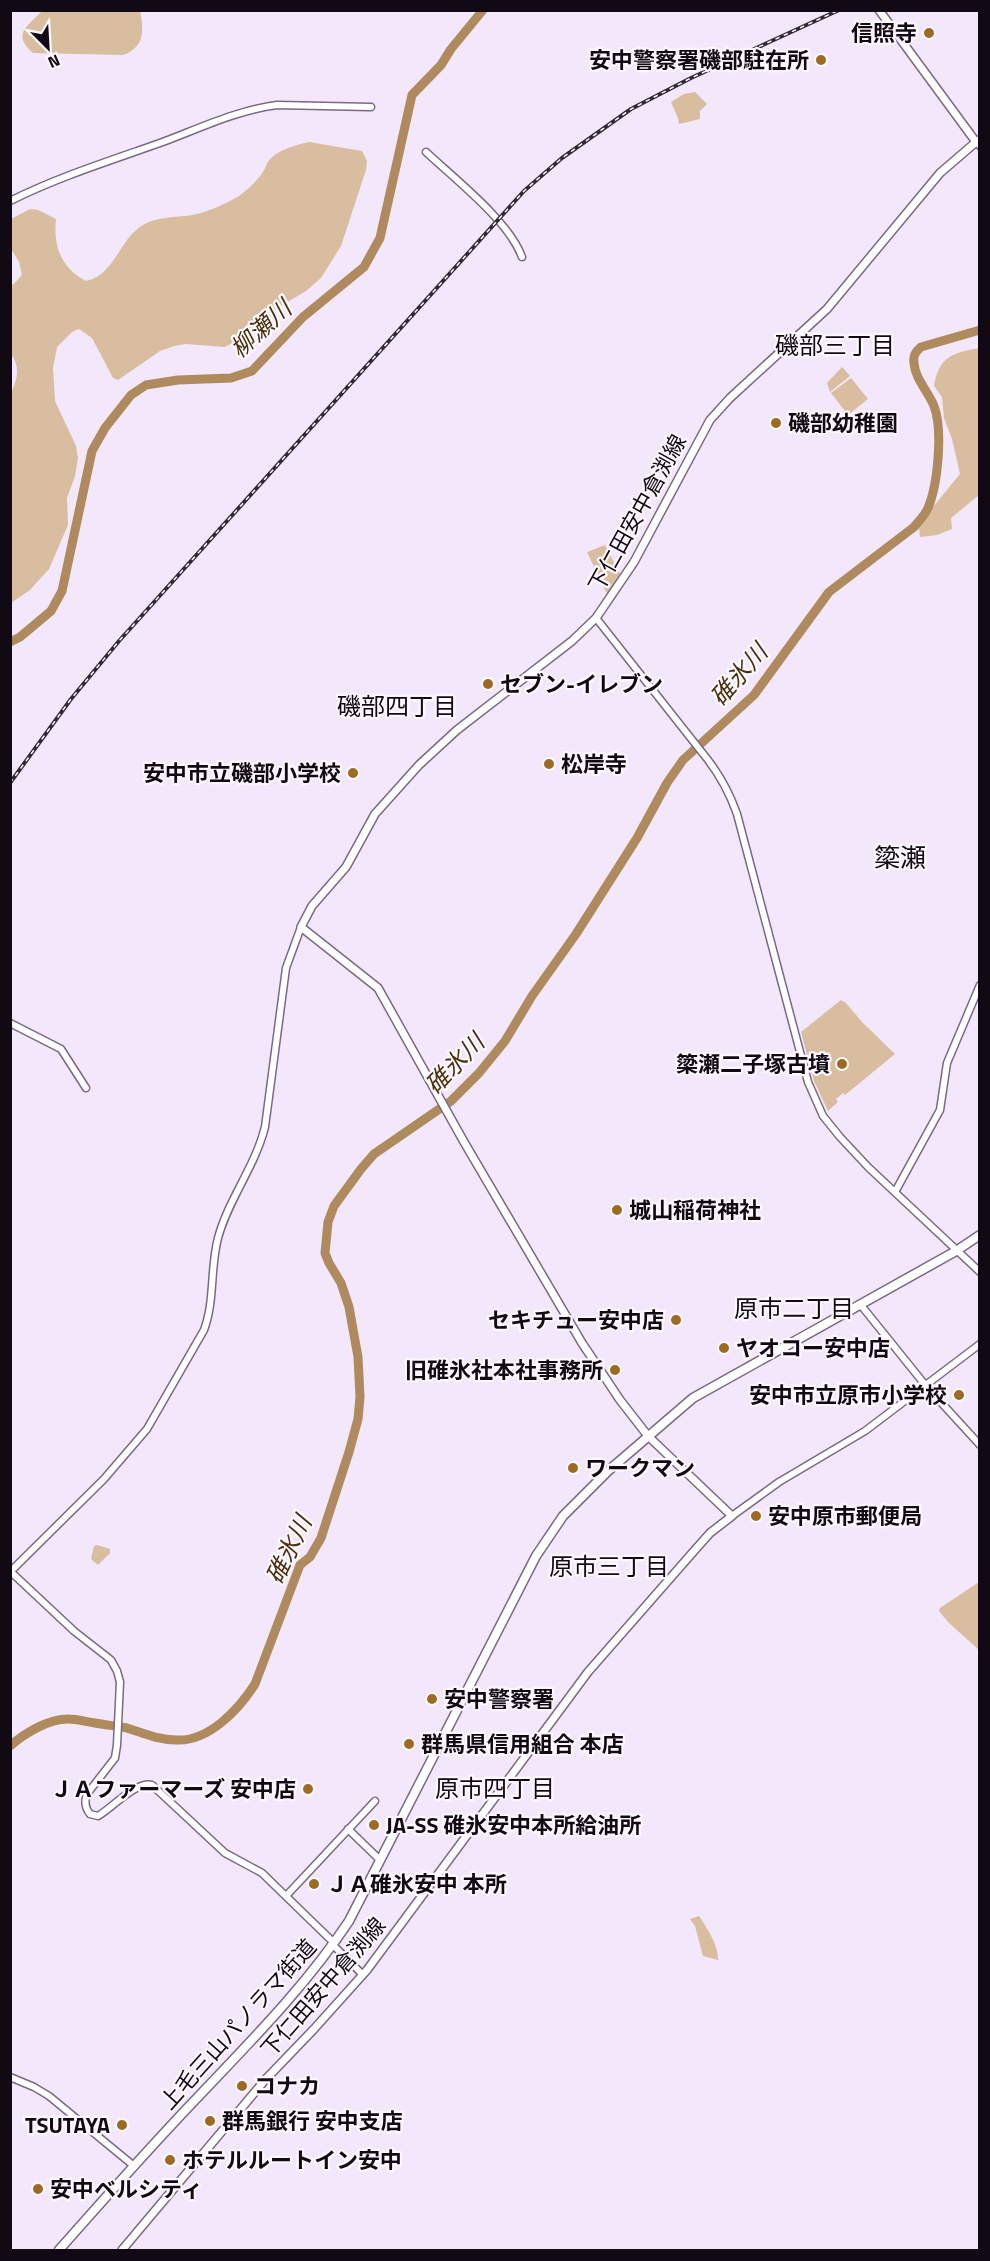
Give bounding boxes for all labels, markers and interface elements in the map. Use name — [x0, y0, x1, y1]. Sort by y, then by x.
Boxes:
place label: 信照寺 — [851, 16, 917, 50]
north arrow — [18, 18, 78, 78]
marker: 信照寺 — [922, 26, 936, 40]
place label: 安中警察署磯部駐在所 — [589, 43, 809, 77]
text: N — [44, 48, 64, 75]
marker: 安中警察署磯部駐在所 — [814, 53, 828, 67]
water label: 柳瀬川 — [222, 289, 301, 366]
district label: 磯部三丁目 — [775, 327, 895, 363]
place label: 磯部幼稚園 — [788, 406, 898, 440]
marker: 磯部幼稚園 — [769, 416, 783, 430]
street label: 下仁田安中倉渕線 — [579, 428, 695, 598]
water label: 碓氷川 — [701, 633, 777, 713]
place label: セブン-イレブン — [500, 667, 663, 701]
marker: セブン-イレブン — [481, 677, 495, 691]
district label: 磯部四丁目 — [337, 688, 457, 724]
place label: 松岸寺 — [561, 747, 627, 781]
place label: 安中市立磯部小学校 — [143, 756, 341, 790]
marker: 松岸寺 — [542, 757, 556, 771]
marker: 安中市立磯部小学校 — [346, 766, 360, 780]
district label: 簗瀬 — [874, 838, 926, 877]
water label: 碓氷川 — [416, 1023, 494, 1102]
place label: 簗瀬二子塚古墳 — [676, 1047, 830, 1081]
marker: 簗瀬二子塚古墳 — [835, 1057, 849, 1071]
place label: 城山稲荷神社 — [629, 1193, 761, 1227]
marker: 城山稲荷神社 — [610, 1203, 624, 1217]
district label: 原市二丁目 — [734, 1290, 854, 1326]
place label: セキチュー安中店 — [488, 1303, 664, 1337]
marker: セキチュー安中店 — [669, 1313, 683, 1327]
place label: ヤオコー安中店 — [736, 1331, 890, 1365]
marker: ヤオコー安中店 — [717, 1341, 731, 1355]
place label: 旧碓氷社本社事務所 — [405, 1353, 603, 1387]
marker: 旧碓氷社本社事務所 — [608, 1363, 622, 1377]
place label: 安中市立原市小学校 — [749, 1378, 947, 1412]
marker: 安中市立原市小学校 — [952, 1388, 966, 1402]
place label: ワークマン — [585, 1451, 695, 1485]
marker: ワークマン — [566, 1461, 580, 1475]
place label: 安中原市郵便局 — [768, 1499, 922, 1533]
water label: 碓氷川 — [256, 1507, 321, 1590]
marker: 安中原市郵便局 — [749, 1509, 763, 1523]
district label: 原市三丁目 — [549, 1548, 669, 1584]
place label: 安中警察署 — [444, 1682, 554, 1716]
marker: 安中警察署 — [425, 1692, 439, 1706]
place label: 群馬県信用組合 本店 — [421, 1727, 624, 1761]
marker: 群馬県信用組合 本店 — [402, 1737, 416, 1751]
district label: 原市四丁目 — [435, 1770, 555, 1806]
place label: ＪＡファーマーズ 安中店 — [50, 1772, 296, 1806]
marker: ＪＡファーマーズ 安中店 — [301, 1782, 315, 1796]
place label: JA-SS 碓氷安中本所給油所 — [386, 1808, 641, 1842]
marker: JA-SS 碓氷安中本所給油所 — [367, 1818, 381, 1832]
place label: ＪＡ碓氷安中 本所 — [326, 1867, 507, 1901]
marker: ＪＡ碓氷安中 本所 — [307, 1877, 321, 1891]
street label: 下仁田安中倉渕線 — [252, 1909, 394, 2065]
street label: 上毛三山パノラマ街道 — [152, 1931, 324, 2117]
place label: コナカ — [254, 2069, 320, 2103]
marker: コナカ — [235, 2079, 249, 2093]
place label: 群馬銀行 安中支店 — [222, 2104, 403, 2138]
place label: TSUTAYA — [25, 2108, 110, 2142]
marker: 群馬銀行 安中支店 — [203, 2114, 217, 2128]
marker: TSUTAYA — [115, 2118, 129, 2132]
place label: ホテルルートイン安中 — [182, 2143, 402, 2177]
marker: ホテルルートイン安中 — [163, 2153, 177, 2167]
place label: 安中ベルシティ — [50, 2172, 203, 2206]
marker: 安中ベルシティ — [31, 2182, 45, 2196]

